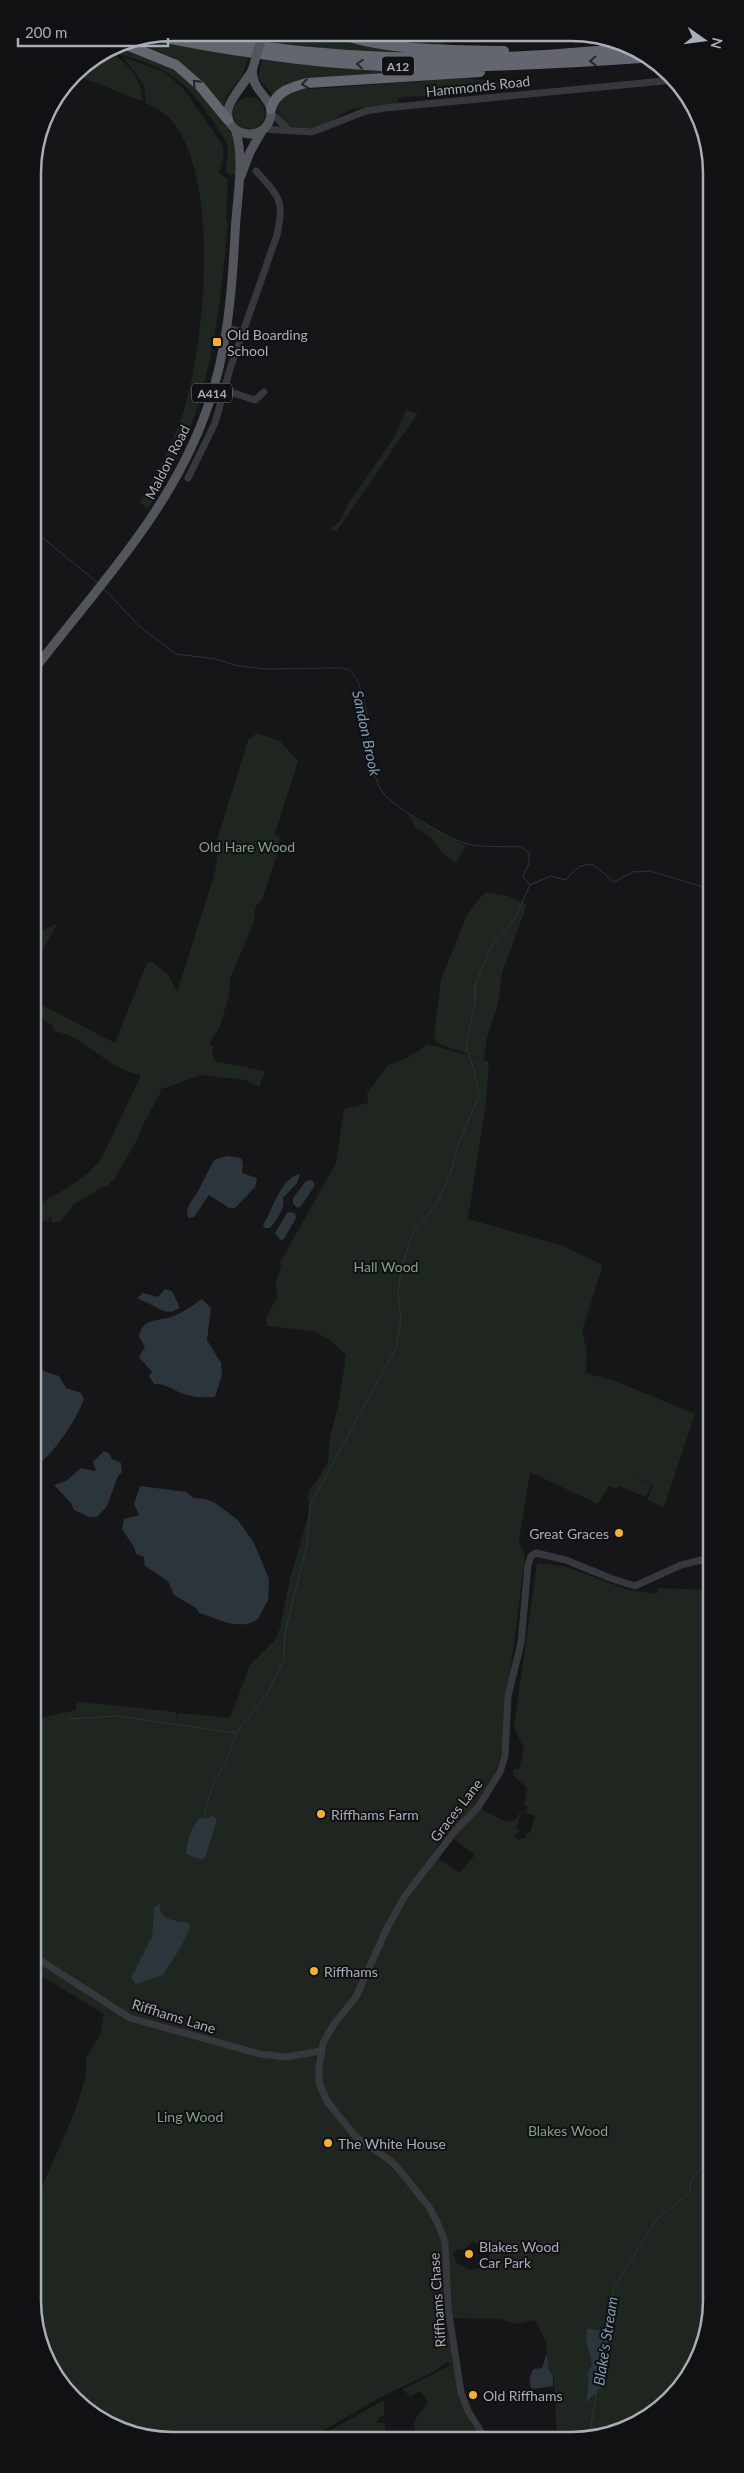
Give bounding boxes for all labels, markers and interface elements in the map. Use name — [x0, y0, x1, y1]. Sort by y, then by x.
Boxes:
scale bar — [18, 15, 168, 47]
north arrow — [679, 15, 729, 65]
text: 200 m — [25, 23, 67, 41]
text: N — [708, 36, 727, 51]
road number: A12 — [382, 56, 414, 76]
one-way arrow — [588, 56, 596, 67]
one-way arrow — [356, 59, 364, 70]
street label: Hammonds Road — [425, 72, 531, 100]
one-way arrow — [301, 79, 310, 89]
one-way arrow — [193, 80, 202, 89]
place label: Old Boarding School — [227, 326, 308, 359]
marker: Old Boarding School — [211, 336, 223, 348]
road number: A414 — [192, 383, 232, 402]
street label: Maldon Road — [141, 422, 193, 502]
water label: Sandon Brook — [349, 689, 385, 778]
park label: Old Hare Wood — [199, 838, 295, 855]
park label: Hall Wood — [354, 1258, 418, 1275]
place label: Great Graces — [529, 1525, 609, 1542]
marker: Great Graces — [613, 1527, 625, 1539]
street label: Graces Lane — [426, 1775, 486, 1845]
place label: Riffhams Farm — [331, 1806, 419, 1823]
marker: Riffhams Farm — [315, 1808, 327, 1820]
place label: Riffhams — [324, 1963, 378, 1980]
marker: Riffhams — [308, 1965, 320, 1977]
street label: Riffhams Lane — [130, 1995, 218, 2037]
park label: Ling Wood — [157, 2108, 223, 2125]
park label: Blakes Wood — [528, 2122, 608, 2139]
place label: The White House — [338, 2135, 446, 2152]
marker: The White House — [322, 2137, 334, 2149]
place label: Blakes Wood Car Park — [479, 2238, 559, 2271]
marker: Blakes Wood Car Park — [463, 2248, 475, 2260]
street label: Riffhams Chase — [425, 2252, 449, 2348]
water label: Blake's Stream — [589, 2295, 621, 2387]
place label: Old Riffhams — [483, 2387, 563, 2404]
marker: Old Riffhams — [467, 2389, 479, 2401]

